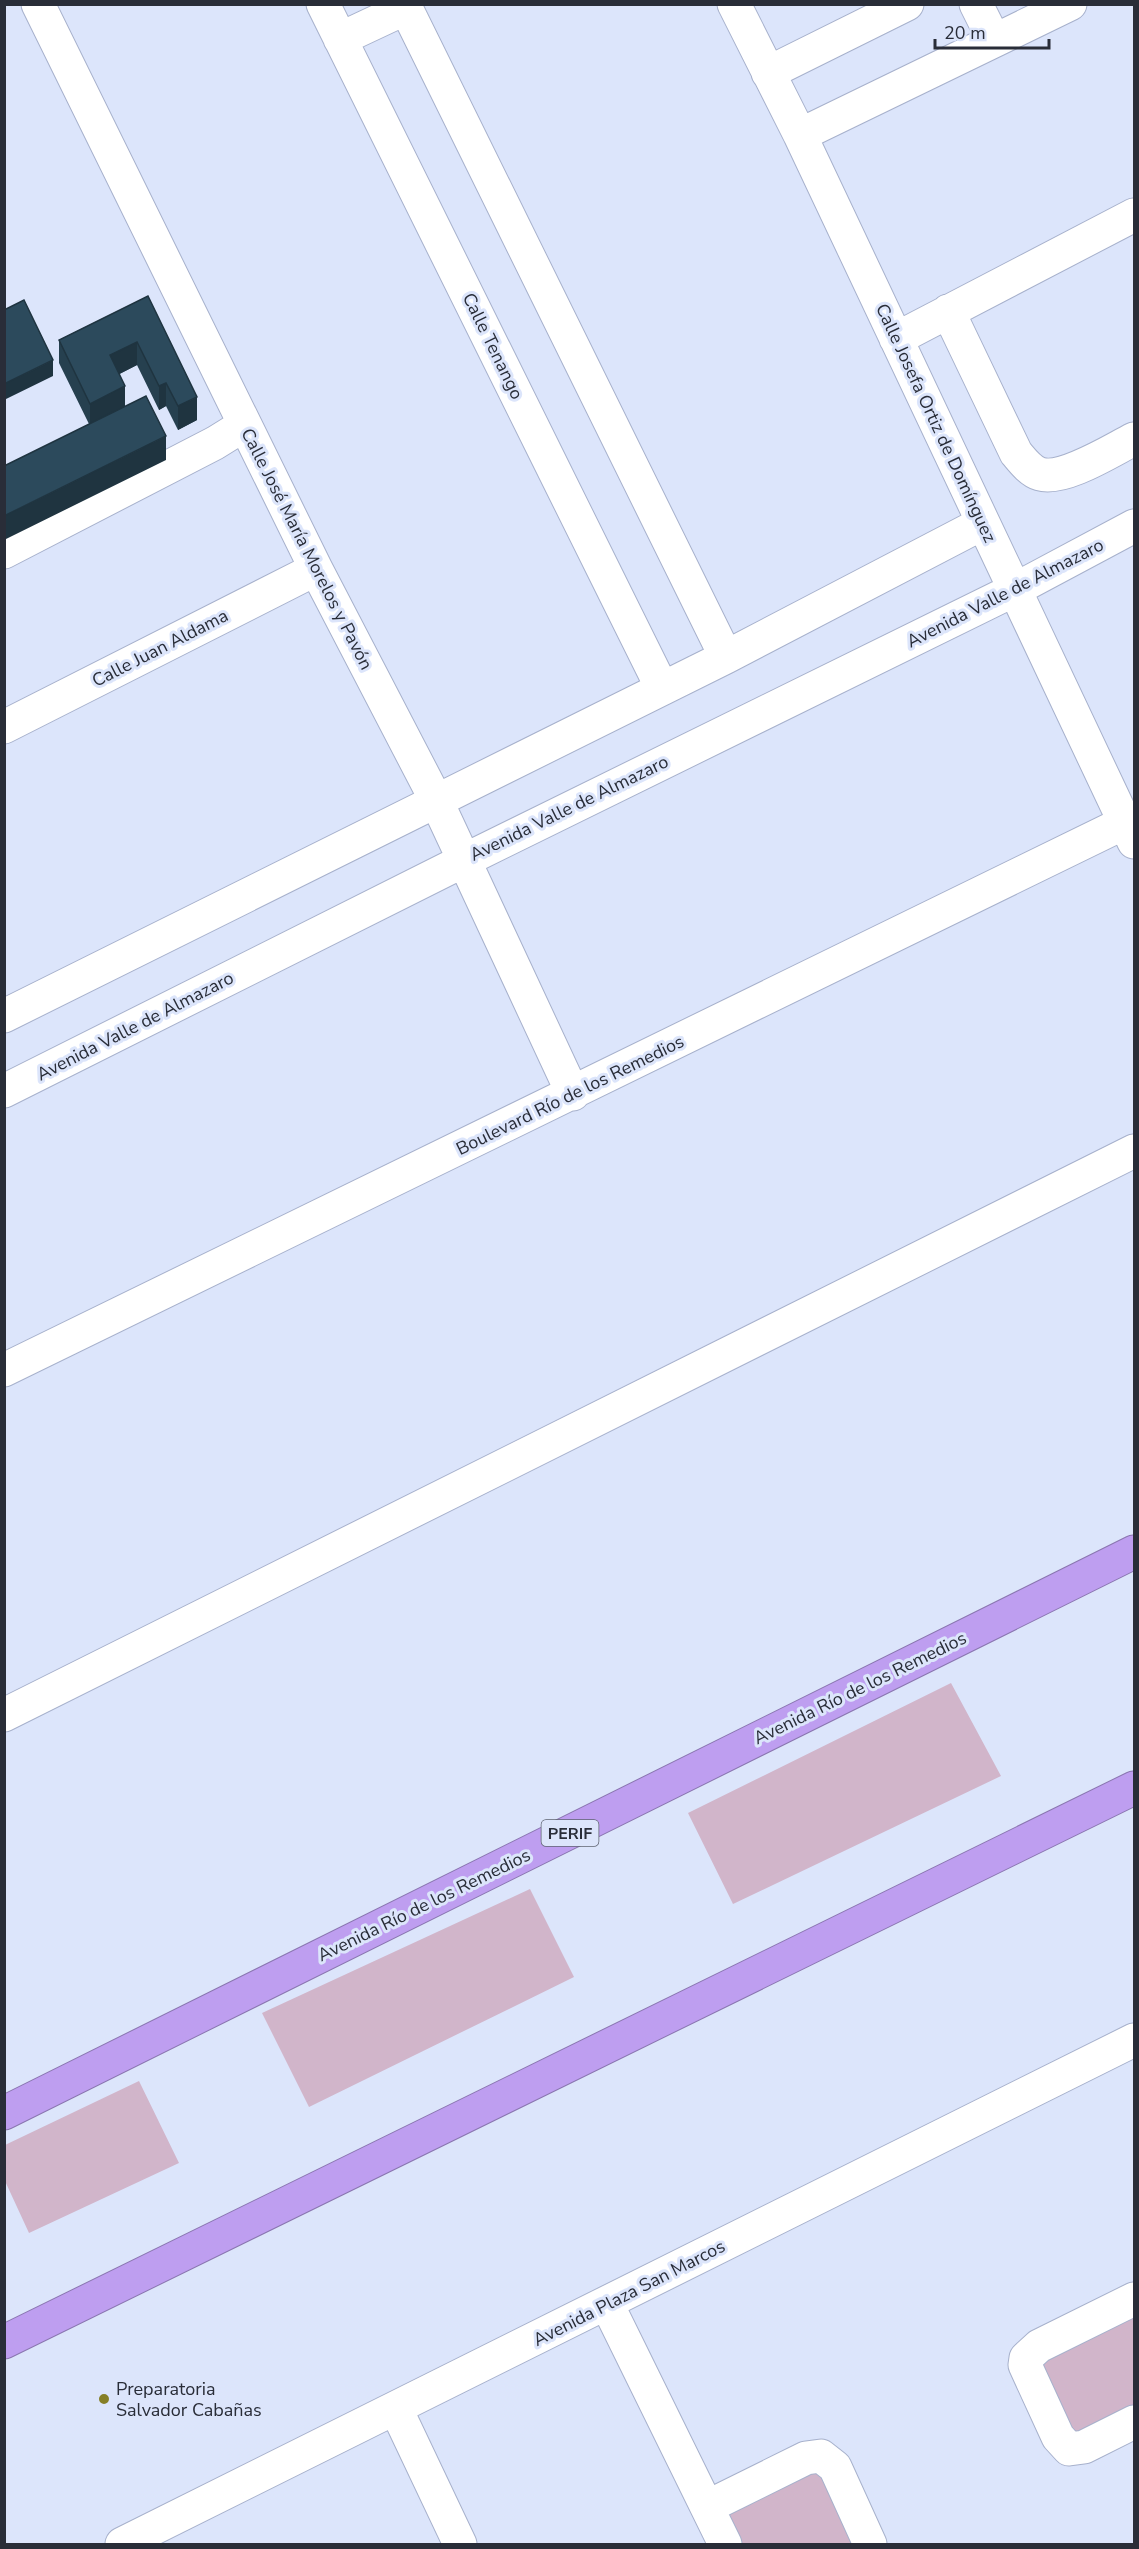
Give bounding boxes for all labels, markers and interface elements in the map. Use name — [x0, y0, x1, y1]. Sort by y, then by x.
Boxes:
scale bar — [935, 12, 1049, 50]
text: 20 m — [944, 21, 986, 45]
street label: Calle Tenango — [457, 289, 529, 403]
street label: Calle Josefa Ortiz de Domínguez — [870, 300, 1002, 546]
street label: Calle José María Morelos y Pavón — [235, 424, 379, 674]
street label: Avenida Valle de Almazaro — [902, 533, 1108, 653]
street label: Calle Juan Aldama — [88, 603, 232, 693]
street label: Avenida Valle de Almazaro — [466, 749, 672, 867]
street label: Avenida Valle de Almazaro — [32, 966, 238, 1086]
street label: Boulevard Río de los Remedios — [452, 1029, 688, 1161]
street label: Avenida Río de los Remedios — [749, 1626, 971, 1750]
road number: PERIF — [542, 1820, 598, 1846]
street label: Avenida Río de los Remedios — [313, 1843, 535, 1967]
street label: Avenida Plaza San Marcos — [529, 2234, 729, 2352]
place label: Preparatoria Salvador Cabañas — [116, 2377, 262, 2422]
marker: Preparatoria Salvador Cabañas — [97, 2392, 111, 2406]

